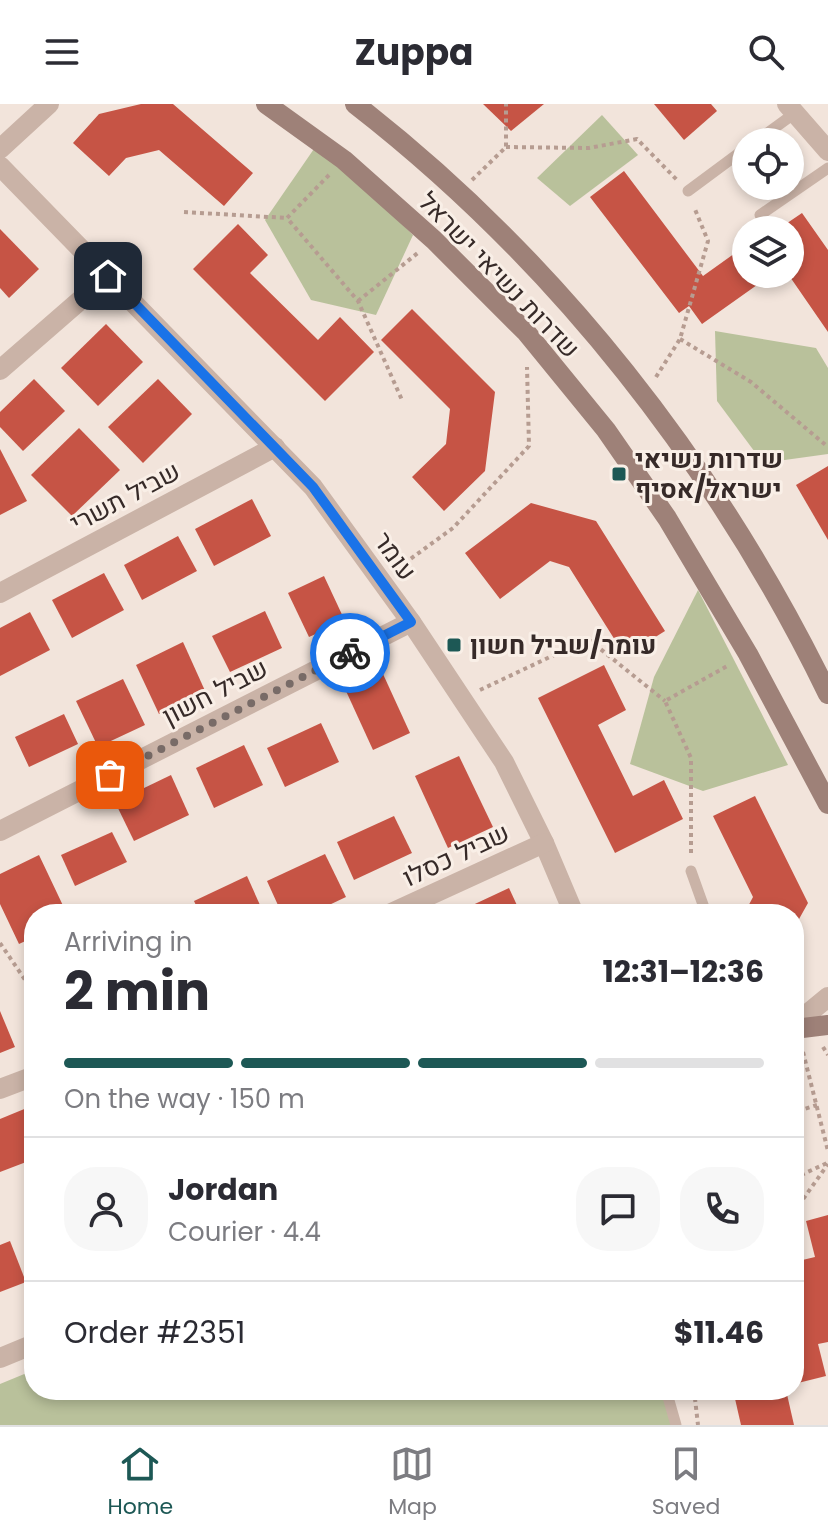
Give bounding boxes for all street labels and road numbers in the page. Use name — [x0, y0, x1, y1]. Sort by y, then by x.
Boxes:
street label: שדרות נשיאי ישראל — [410, 184, 588, 366]
street label: שביל תשרי — [64, 453, 186, 541]
street label: עומר — [365, 524, 425, 588]
street label: שביל חשון — [156, 650, 274, 734]
street label: שביל כסלו — [397, 815, 515, 895]

